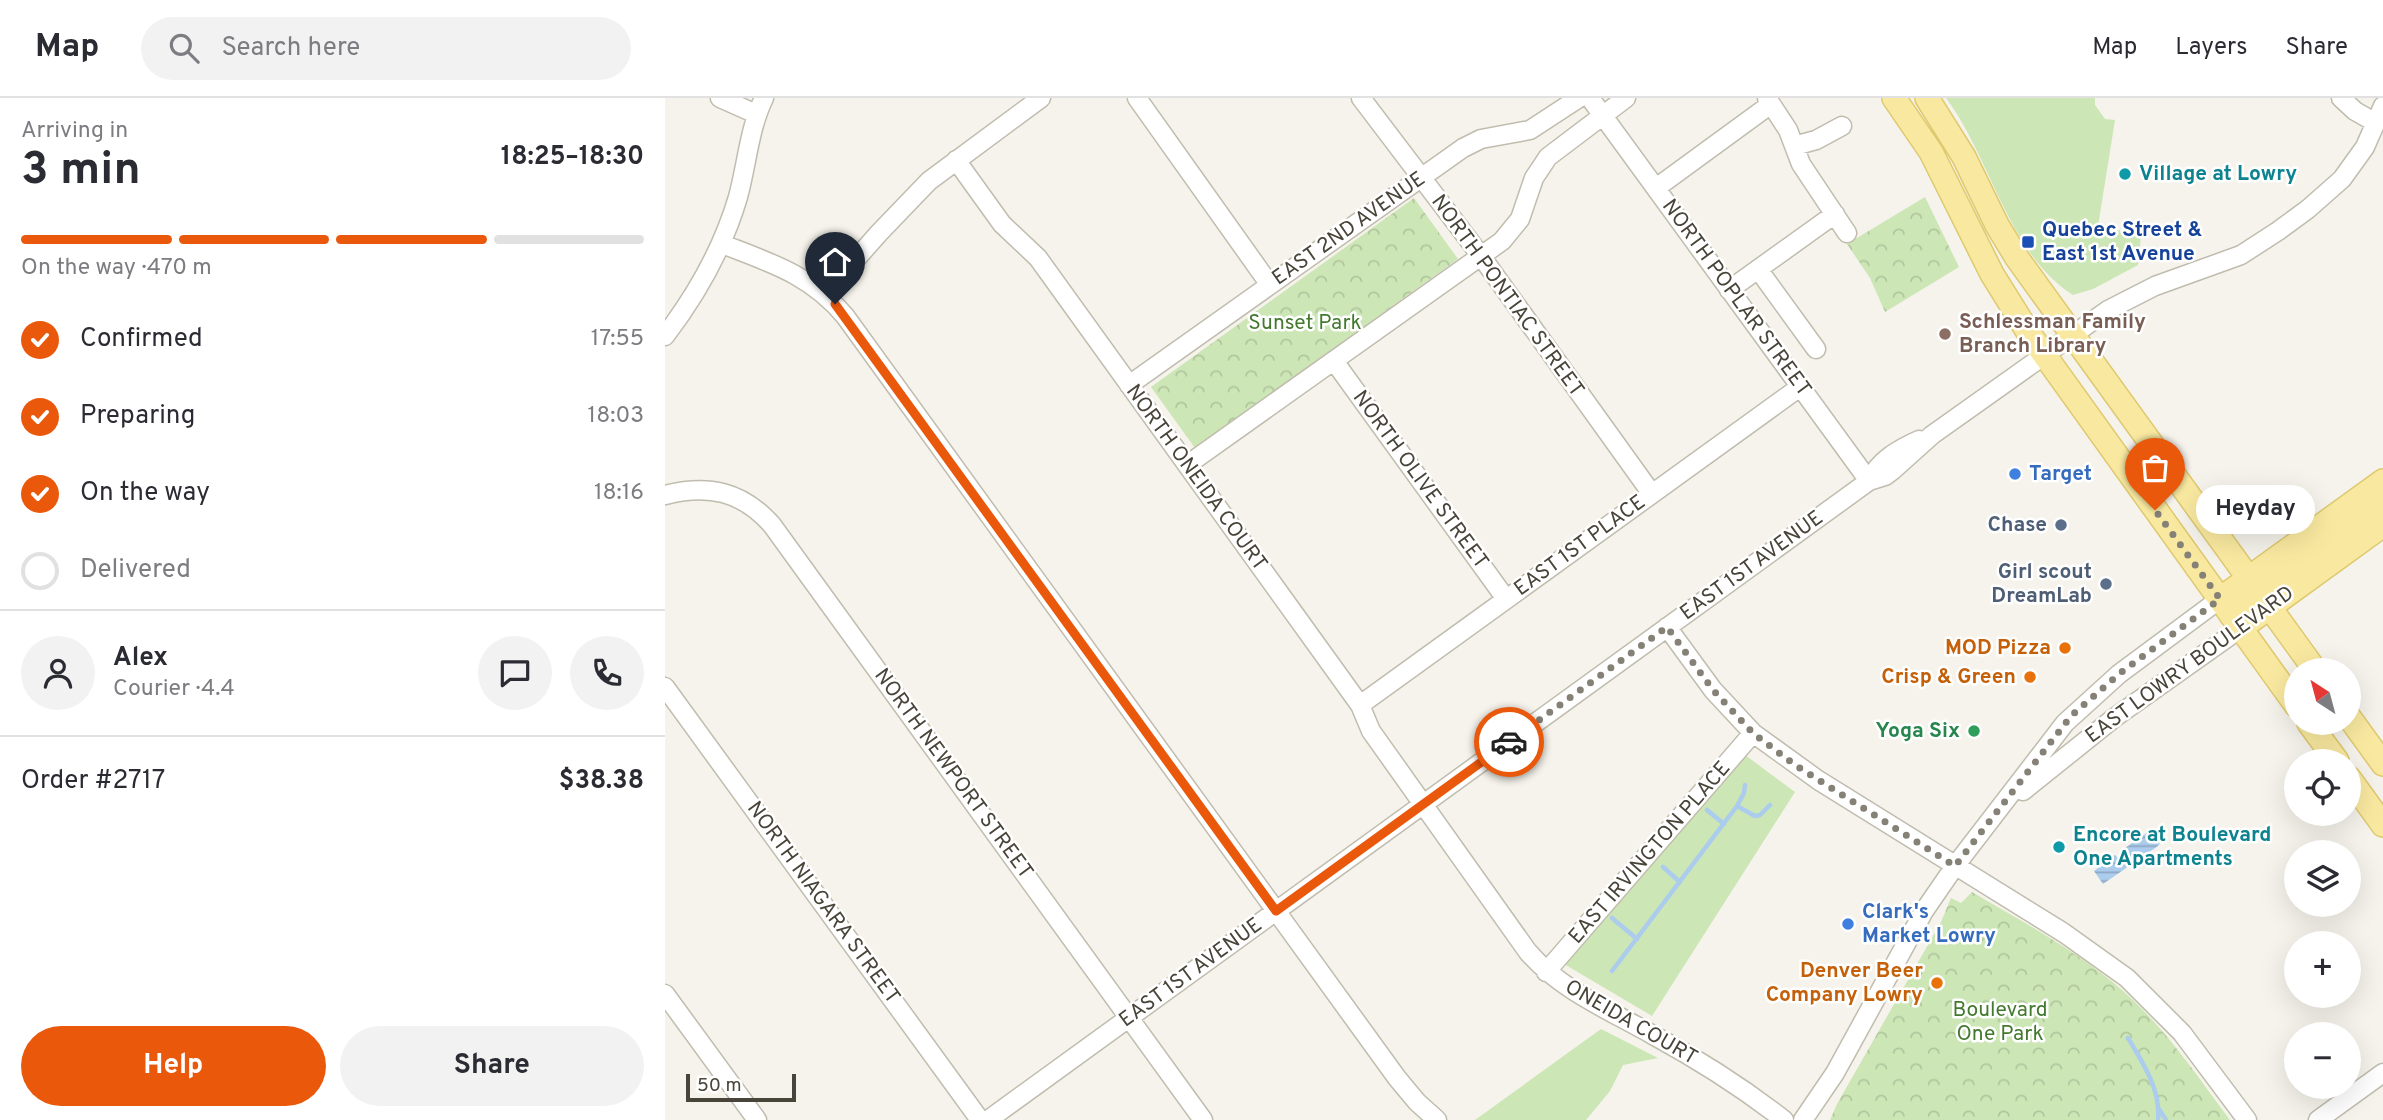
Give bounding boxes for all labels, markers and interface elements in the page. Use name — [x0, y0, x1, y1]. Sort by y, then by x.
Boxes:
search box — [141, 17, 631, 80]
text: Map — [35, 27, 99, 69]
icon: search — [165, 29, 203, 67]
text: Search here — [221, 32, 360, 65]
text: Map — [2092, 33, 2137, 63]
text: Layers — [2175, 33, 2247, 63]
text: Share — [2285, 33, 2348, 63]
text: Arriving in — [21, 117, 128, 146]
text: 18:25–18:30 — [501, 141, 644, 174]
text: 3 min — [21, 142, 141, 201]
place label: Village at Lowry — [2139, 161, 2297, 188]
street label: EAST 2ND AVENUE — [1267, 166, 1431, 292]
marker: Village at Lowry — [2117, 166, 2133, 182]
street label: NORTH PONTIAC STREET — [1424, 189, 1590, 403]
street label: NORTH POPLAR STREET — [1655, 194, 1817, 402]
place label: Quebec Street & East 1st Avenue — [2042, 217, 2202, 268]
pin — [805, 232, 865, 304]
marker: Quebec Street & East 1st Avenue — [2020, 234, 2036, 250]
icon: home — [816, 243, 854, 281]
text: On the way · 470 m — [21, 254, 212, 283]
place label: Schlessman Family Branch Library — [1959, 309, 2146, 360]
park label: Sunset Park — [1248, 310, 1362, 337]
icon: check — [21, 321, 59, 359]
text: Confirmed — [80, 323, 203, 356]
text: 17:55 — [591, 325, 644, 354]
marker: Schlessman Family Branch Library — [1937, 326, 1953, 342]
street label: NORTH ONEIDA COURT — [1119, 379, 1273, 577]
street label: NORTH OLIVE STREET — [1346, 385, 1494, 575]
icon: check — [21, 398, 59, 436]
text: Preparing — [80, 400, 195, 433]
text: 18:03 — [588, 402, 644, 431]
pin — [2125, 438, 2185, 510]
icon: bag — [2136, 449, 2174, 487]
place label: Target — [2029, 461, 2092, 488]
marker: Target — [2007, 466, 2023, 482]
icon: check — [21, 475, 59, 513]
text: On the way — [80, 477, 210, 510]
text: 18:16 — [594, 479, 644, 508]
callout: Heyday — [2197, 486, 2316, 534]
street label: EAST 1ST PLACE — [1509, 489, 1651, 603]
text: Heyday — [2215, 495, 2296, 524]
street label: EAST 1ST AVENUE — [1675, 505, 1829, 627]
place label: Chase — [1988, 512, 2047, 539]
marker: Chase — [2053, 517, 2069, 533]
text: Delivered — [80, 554, 191, 587]
place label: Girl scout DreamLab — [1991, 559, 2092, 610]
marker: Girl scout DreamLab — [2098, 576, 2114, 592]
street label: EAST LOWRY BOULEVARD — [2080, 580, 2300, 750]
place label: MOD Pizza — [1945, 635, 2051, 662]
button: person — [21, 636, 95, 710]
button: chat — [478, 636, 552, 710]
button: phone — [570, 636, 644, 710]
marker: MOD Pizza — [2057, 640, 2073, 656]
text: Alex — [113, 642, 168, 675]
north arrow — [2284, 658, 2361, 735]
map controls — [2284, 658, 2361, 1099]
street label: NORTH NEWPORT STREET — [867, 663, 1039, 885]
place label: Crisp & Green — [1881, 664, 2016, 691]
marker: Crisp & Green — [2022, 669, 2038, 685]
text: Courier · 4.4 — [113, 675, 235, 704]
courier — [1474, 707, 1544, 777]
place label: Yoga Six — [1876, 718, 1960, 745]
icon: car — [1490, 723, 1528, 761]
marker: Yoga Six — [1966, 723, 1982, 739]
button: locate — [2284, 749, 2361, 826]
street label: EAST IRVINGTON PLACE — [1563, 756, 1737, 950]
text: Order #2717 — [21, 765, 165, 798]
text: $38.38 — [559, 765, 644, 798]
street label: NORTH NIAGARA STREET — [740, 796, 906, 1010]
place label: Encore at Boulevard One Apartments — [2073, 822, 2271, 873]
marker: Encore at Boulevard One Apartments — [2051, 839, 2067, 855]
button: layers — [2284, 840, 2361, 917]
place label: Clark's Market Lowry — [1862, 899, 1996, 950]
street label: EAST 1ST AVENUE — [1114, 912, 1268, 1034]
marker: Clark's Market Lowry — [1840, 916, 1856, 932]
button: + — [2284, 931, 2361, 1008]
place label: Denver Beer Company Lowry — [1766, 958, 1923, 1009]
street label: ONEIDA COURT — [1560, 974, 1702, 1072]
marker: Denver Beer Company Lowry — [1929, 975, 1945, 991]
park label: Boulevard One Park — [1953, 997, 2047, 1048]
button: − — [2284, 1022, 2361, 1099]
button: Help — [21, 1026, 326, 1106]
button: Share — [340, 1026, 644, 1106]
scale bar — [686, 1071, 796, 1103]
text: 50 m — [697, 1074, 742, 1098]

